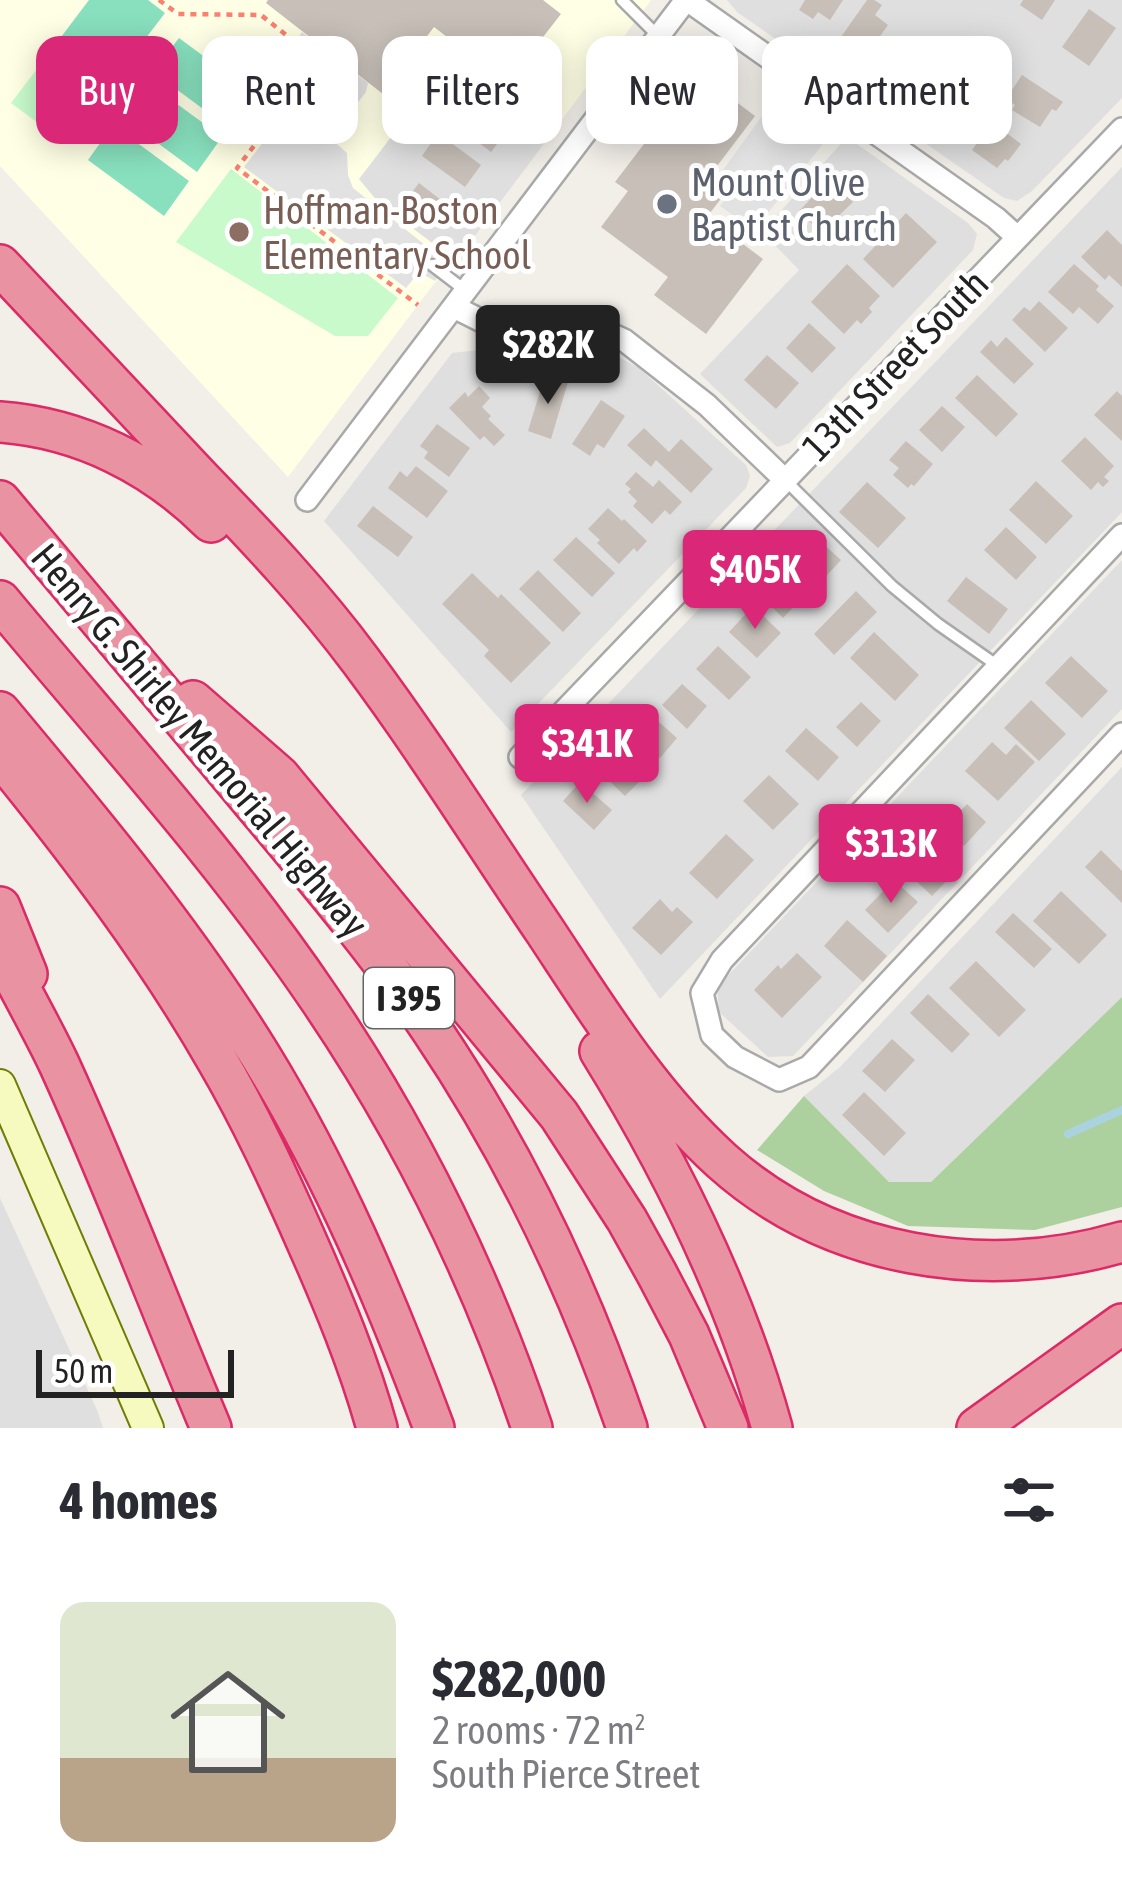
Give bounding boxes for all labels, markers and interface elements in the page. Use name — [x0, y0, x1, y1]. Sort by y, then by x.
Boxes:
chip: Buy — [36, 36, 178, 144]
chip: Rent — [202, 36, 358, 144]
chip: Filters — [382, 36, 562, 144]
chip: New — [586, 36, 738, 144]
chip: Apartment — [762, 36, 1012, 144]
place label: Mount Olive Baptist Church — [691, 160, 897, 249]
place label: Hoffman-Boston Elementary School — [263, 188, 531, 277]
marker: Mount Olive Baptist Church — [654, 191, 680, 217]
marker: Hoffman-Boston Elementary School — [226, 219, 252, 245]
street label: 13th Street South — [793, 261, 997, 469]
pin: $282K — [464, 305, 632, 407]
text: $282K — [503, 322, 593, 366]
pin: $405K — [671, 530, 839, 632]
street label: Henry G. Shirley Memorial Highway — [23, 535, 377, 945]
text: $405K — [710, 547, 800, 591]
pin: $341K — [503, 704, 671, 806]
text: $341K — [542, 721, 632, 765]
pin: $313K — [807, 804, 975, 906]
text: $313K — [846, 821, 936, 865]
road number: I 395 — [364, 968, 454, 1028]
scale bar — [36, 1344, 234, 1397]
text: 50 m — [54, 1352, 113, 1390]
icon: filters — [996, 1467, 1062, 1533]
text: 4 homes — [60, 1471, 218, 1530]
text: $282,000 — [432, 1649, 606, 1708]
icon: home — [156, 1650, 300, 1794]
text: 2 rooms · 72 m² — [432, 1708, 646, 1752]
text: South Pierce Street — [432, 1752, 701, 1796]

